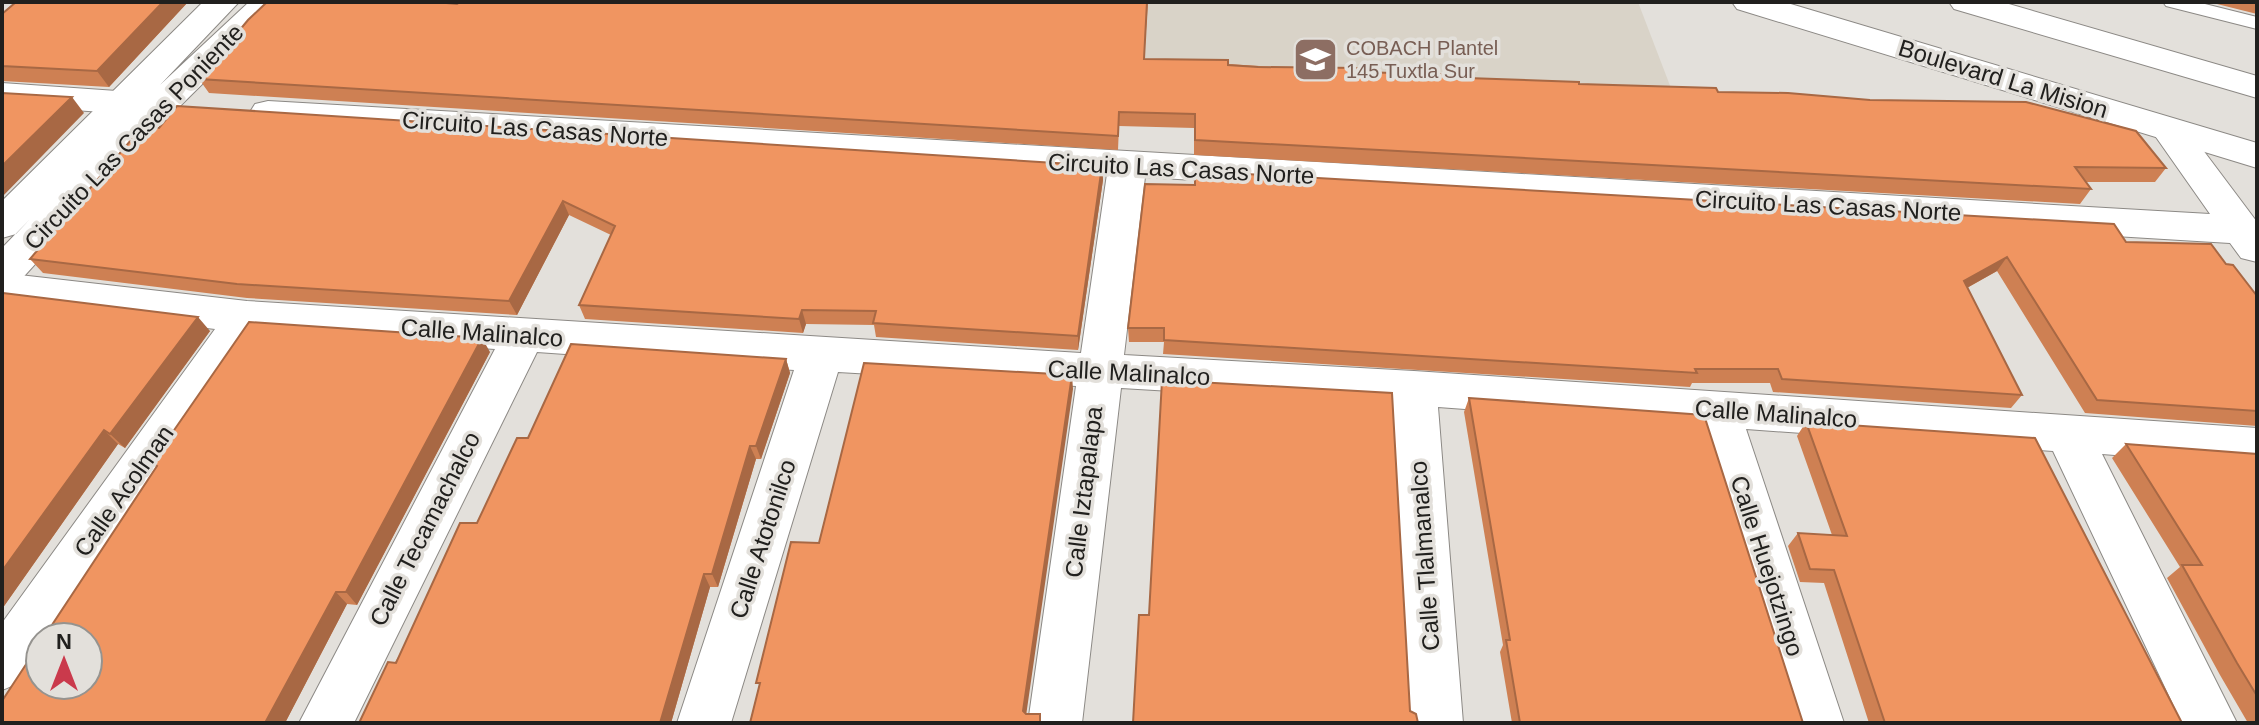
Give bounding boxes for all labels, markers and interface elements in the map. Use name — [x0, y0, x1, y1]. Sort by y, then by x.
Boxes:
street label: Circuito Las Casas Poniente — [19, 18, 249, 255]
street label: Boulevard La Mision — [1895, 34, 2111, 123]
school or university icon: COBACH Plantel 145 Tuxtla Sur — [1291, 36, 1339, 84]
place label: COBACH Plantel 145 Tuxtla Sur — [1346, 37, 1498, 82]
street label: Circuito Las Casas Norte — [401, 106, 669, 151]
street label: Circuito Las Casas Norte — [1047, 148, 1315, 189]
street label: Circuito Las Casas Norte — [1694, 185, 1962, 226]
street label: Calle Malinalco — [400, 313, 564, 352]
street label: Calle Malinalco — [1047, 355, 1211, 390]
street label: Calle Malinalco — [1694, 394, 1858, 433]
street label: Calle Iztapalapa — [1060, 404, 1107, 579]
street label: Calle Acolman — [69, 420, 179, 561]
street label: Calle Tecamachalco — [364, 427, 485, 630]
street label: Calle Atotonilco — [724, 456, 801, 622]
street label: Calle Tlalmanalco — [1404, 460, 1445, 652]
street label: Calle Huejotzingo — [1726, 472, 1809, 659]
north arrow — [24, 621, 104, 701]
text: N — [56, 629, 72, 654]

